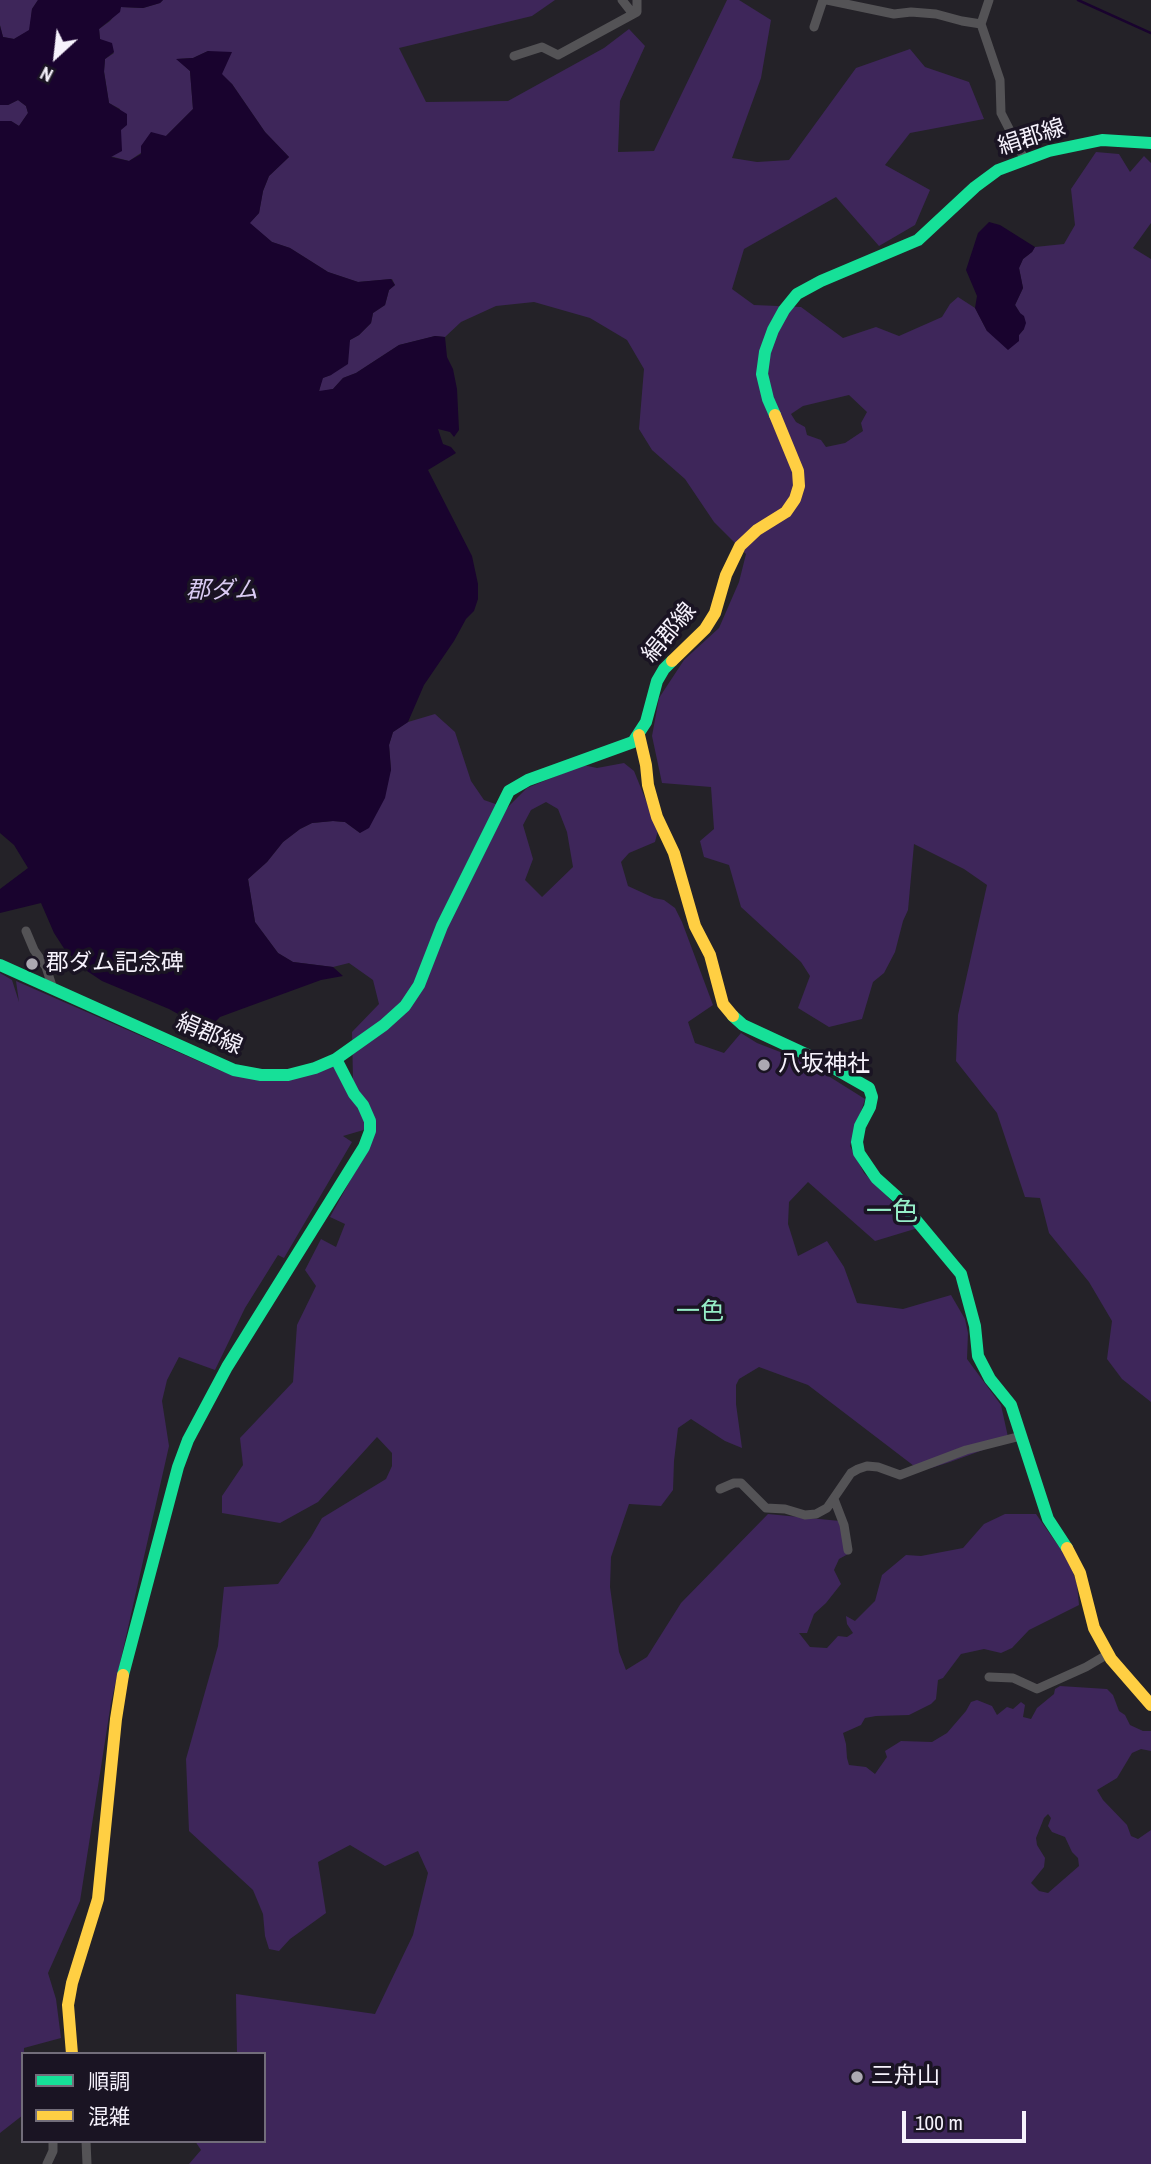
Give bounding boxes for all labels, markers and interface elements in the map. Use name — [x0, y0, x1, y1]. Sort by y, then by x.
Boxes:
north arrow — [21, 21, 91, 91]
text: N — [36, 61, 57, 89]
street label: 絹郡線 — [995, 114, 1069, 162]
water label: 郡ダム — [186, 578, 258, 606]
street label: 絹郡線 — [637, 598, 703, 668]
place label: 郡ダム記念碑 — [46, 950, 184, 978]
marker: 郡ダム記念碑 — [24, 956, 40, 972]
street label: 絹郡線 — [172, 1009, 246, 1061]
place label: 八坂神社 — [778, 1051, 870, 1079]
marker: 八坂神社 — [756, 1057, 772, 1073]
district label: 一色 — [866, 1197, 918, 1229]
district label: 一色 — [676, 1299, 724, 1327]
legend — [21, 2052, 266, 2143]
place label: 三舟山 — [871, 2063, 940, 2091]
text: 順調 — [88, 2067, 130, 2096]
marker: 三舟山 — [849, 2069, 865, 2085]
scale bar — [906, 2098, 1030, 2142]
text: 混雑 — [88, 2102, 130, 2131]
text: 100 m — [915, 2108, 963, 2137]

